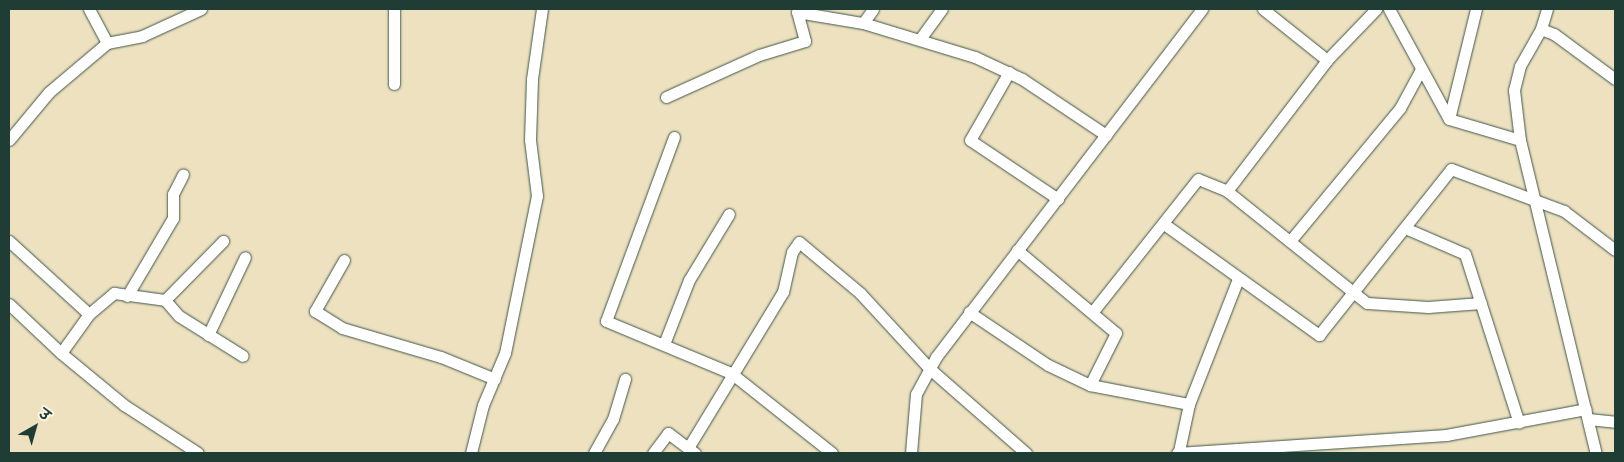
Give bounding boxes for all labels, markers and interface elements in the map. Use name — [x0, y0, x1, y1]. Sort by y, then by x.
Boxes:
north arrow — [10, 402, 60, 452]
text: उ — [34, 404, 54, 426]

